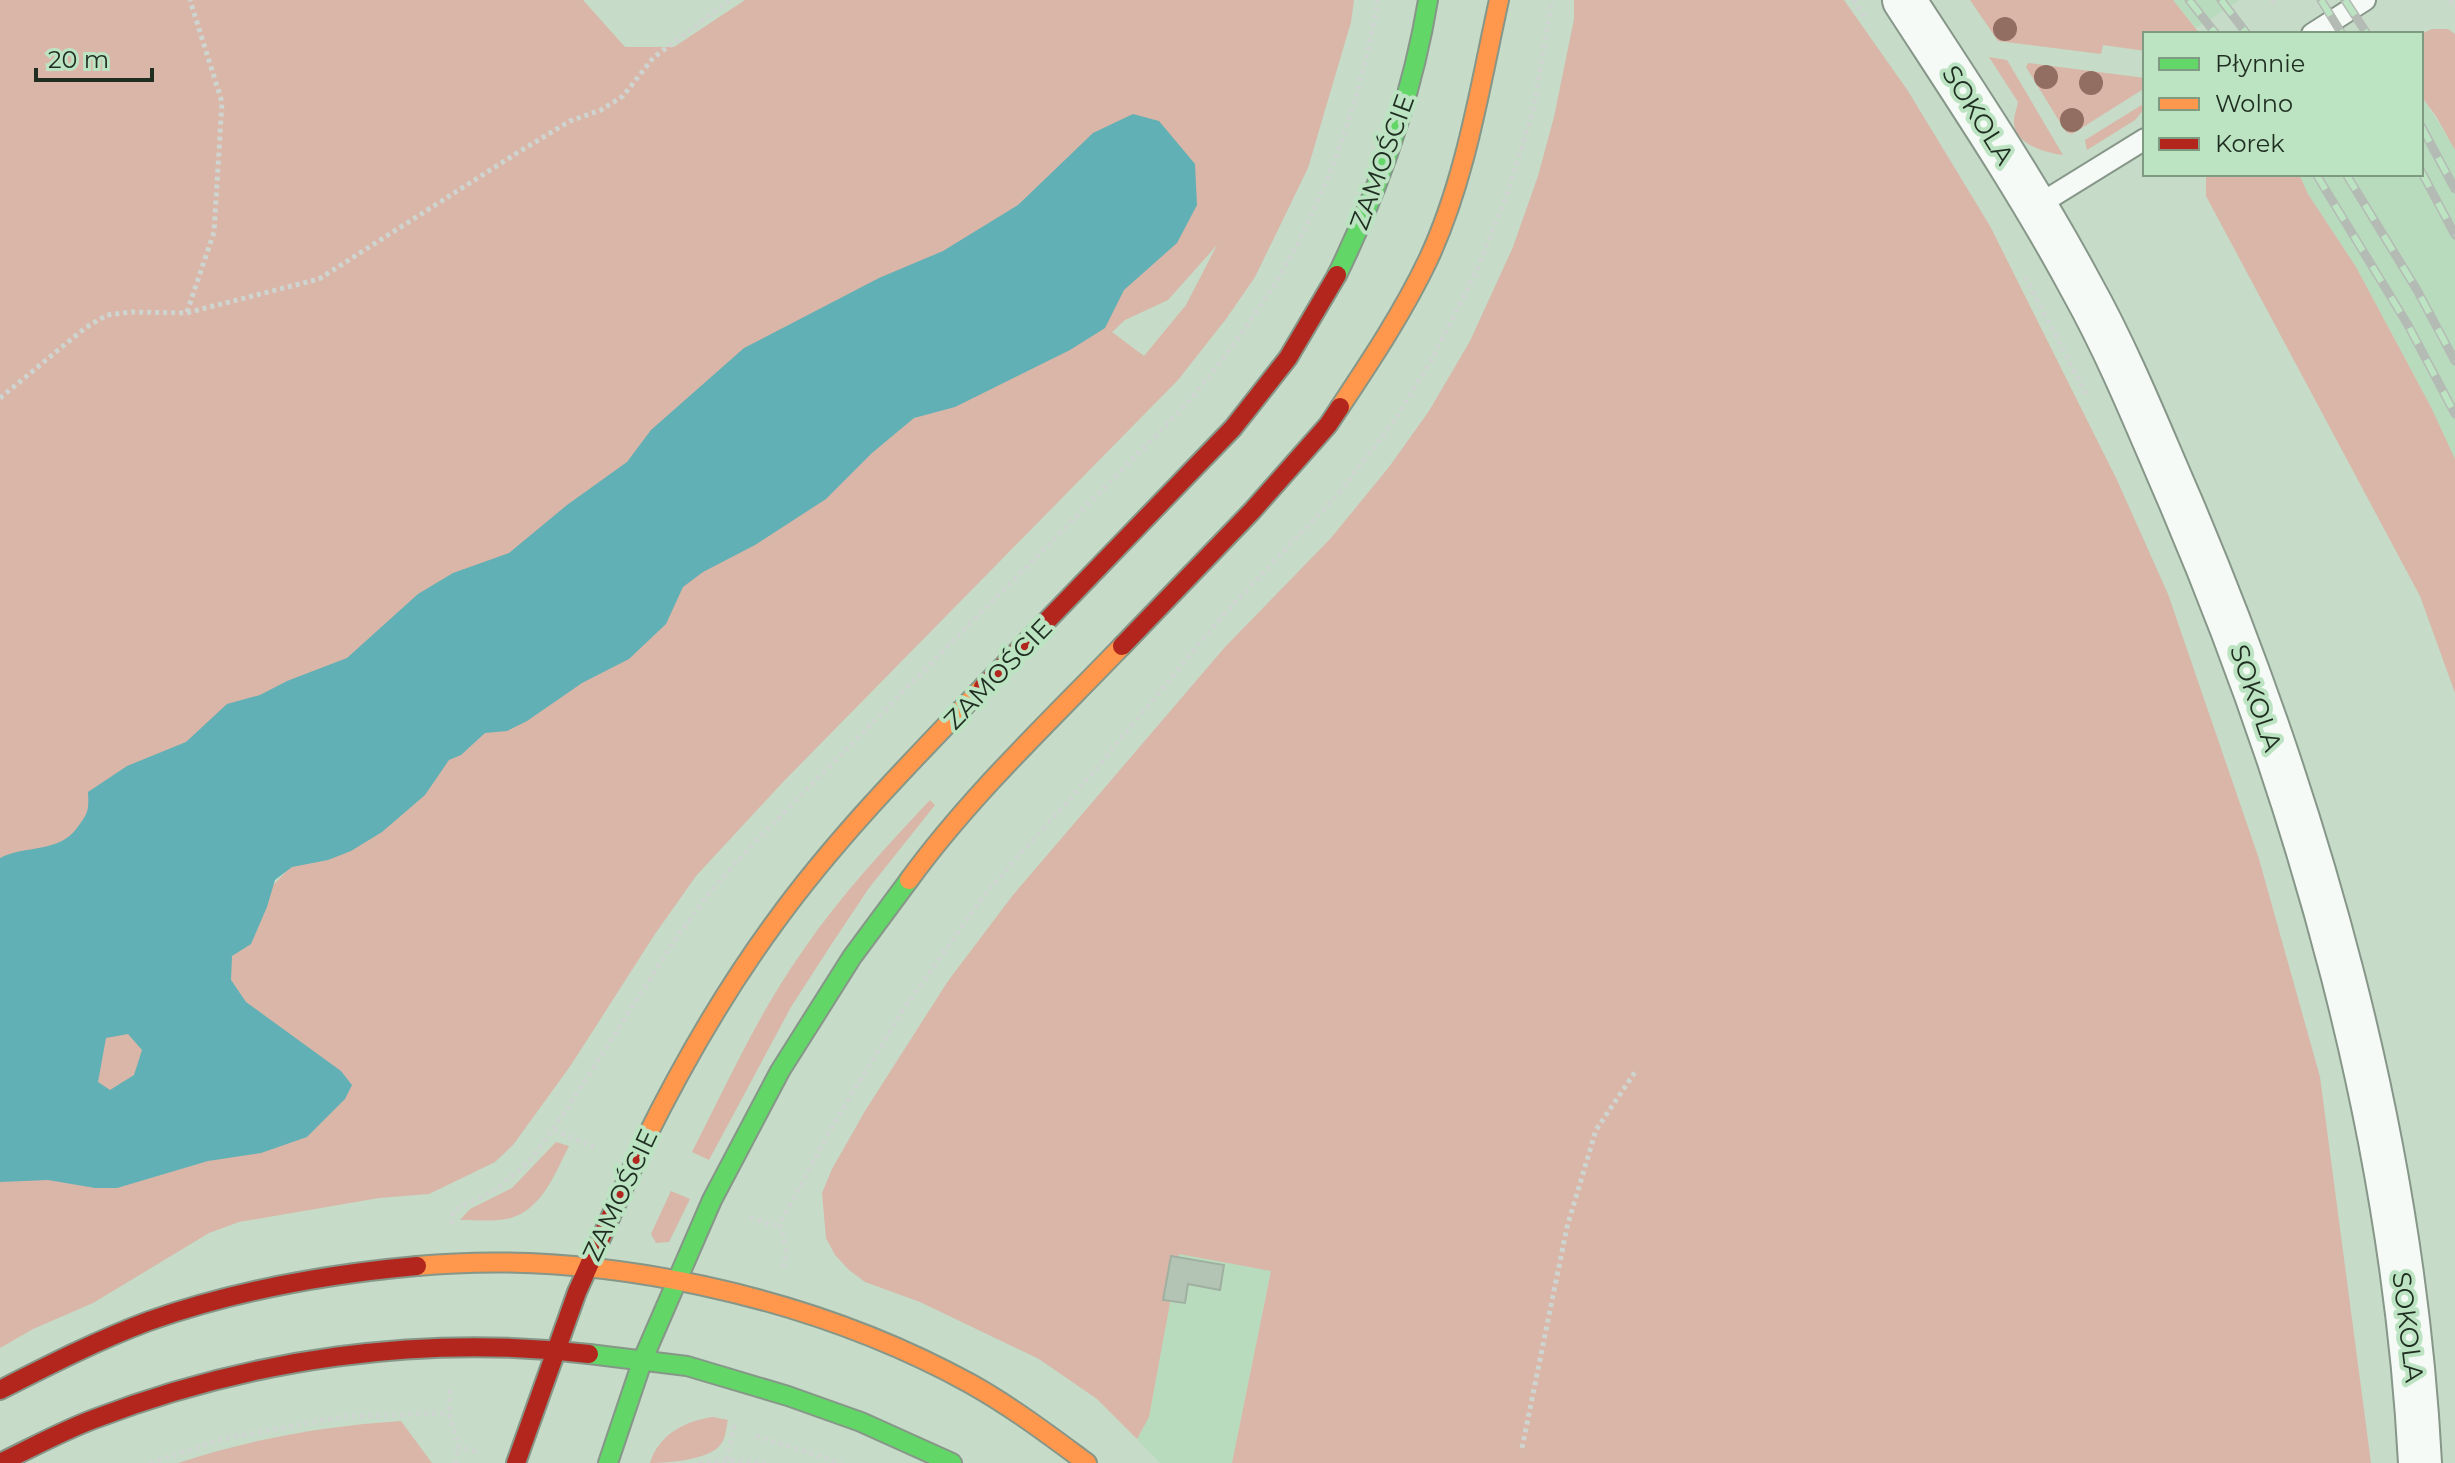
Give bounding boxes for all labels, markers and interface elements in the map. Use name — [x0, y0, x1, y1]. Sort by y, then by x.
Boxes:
scale bar — [36, 32, 152, 82]
legend — [2143, 32, 2423, 176]
text: 20 m — [48, 45, 109, 74]
text: Płynnie — [2215, 49, 2305, 78]
street label: SOKOLA — [1935, 59, 2021, 171]
text: Wolno — [2215, 89, 2293, 118]
street label: ZAMOŚCIE — [1343, 90, 1421, 234]
text: Korek — [2215, 129, 2285, 158]
street label: ZAMOŚCIE — [937, 612, 1059, 736]
street label: SOKOLA — [2223, 640, 2289, 756]
street label: ZAMOŚCIE — [576, 1124, 664, 1266]
street label: SOKOLA — [2385, 1270, 2431, 1384]

